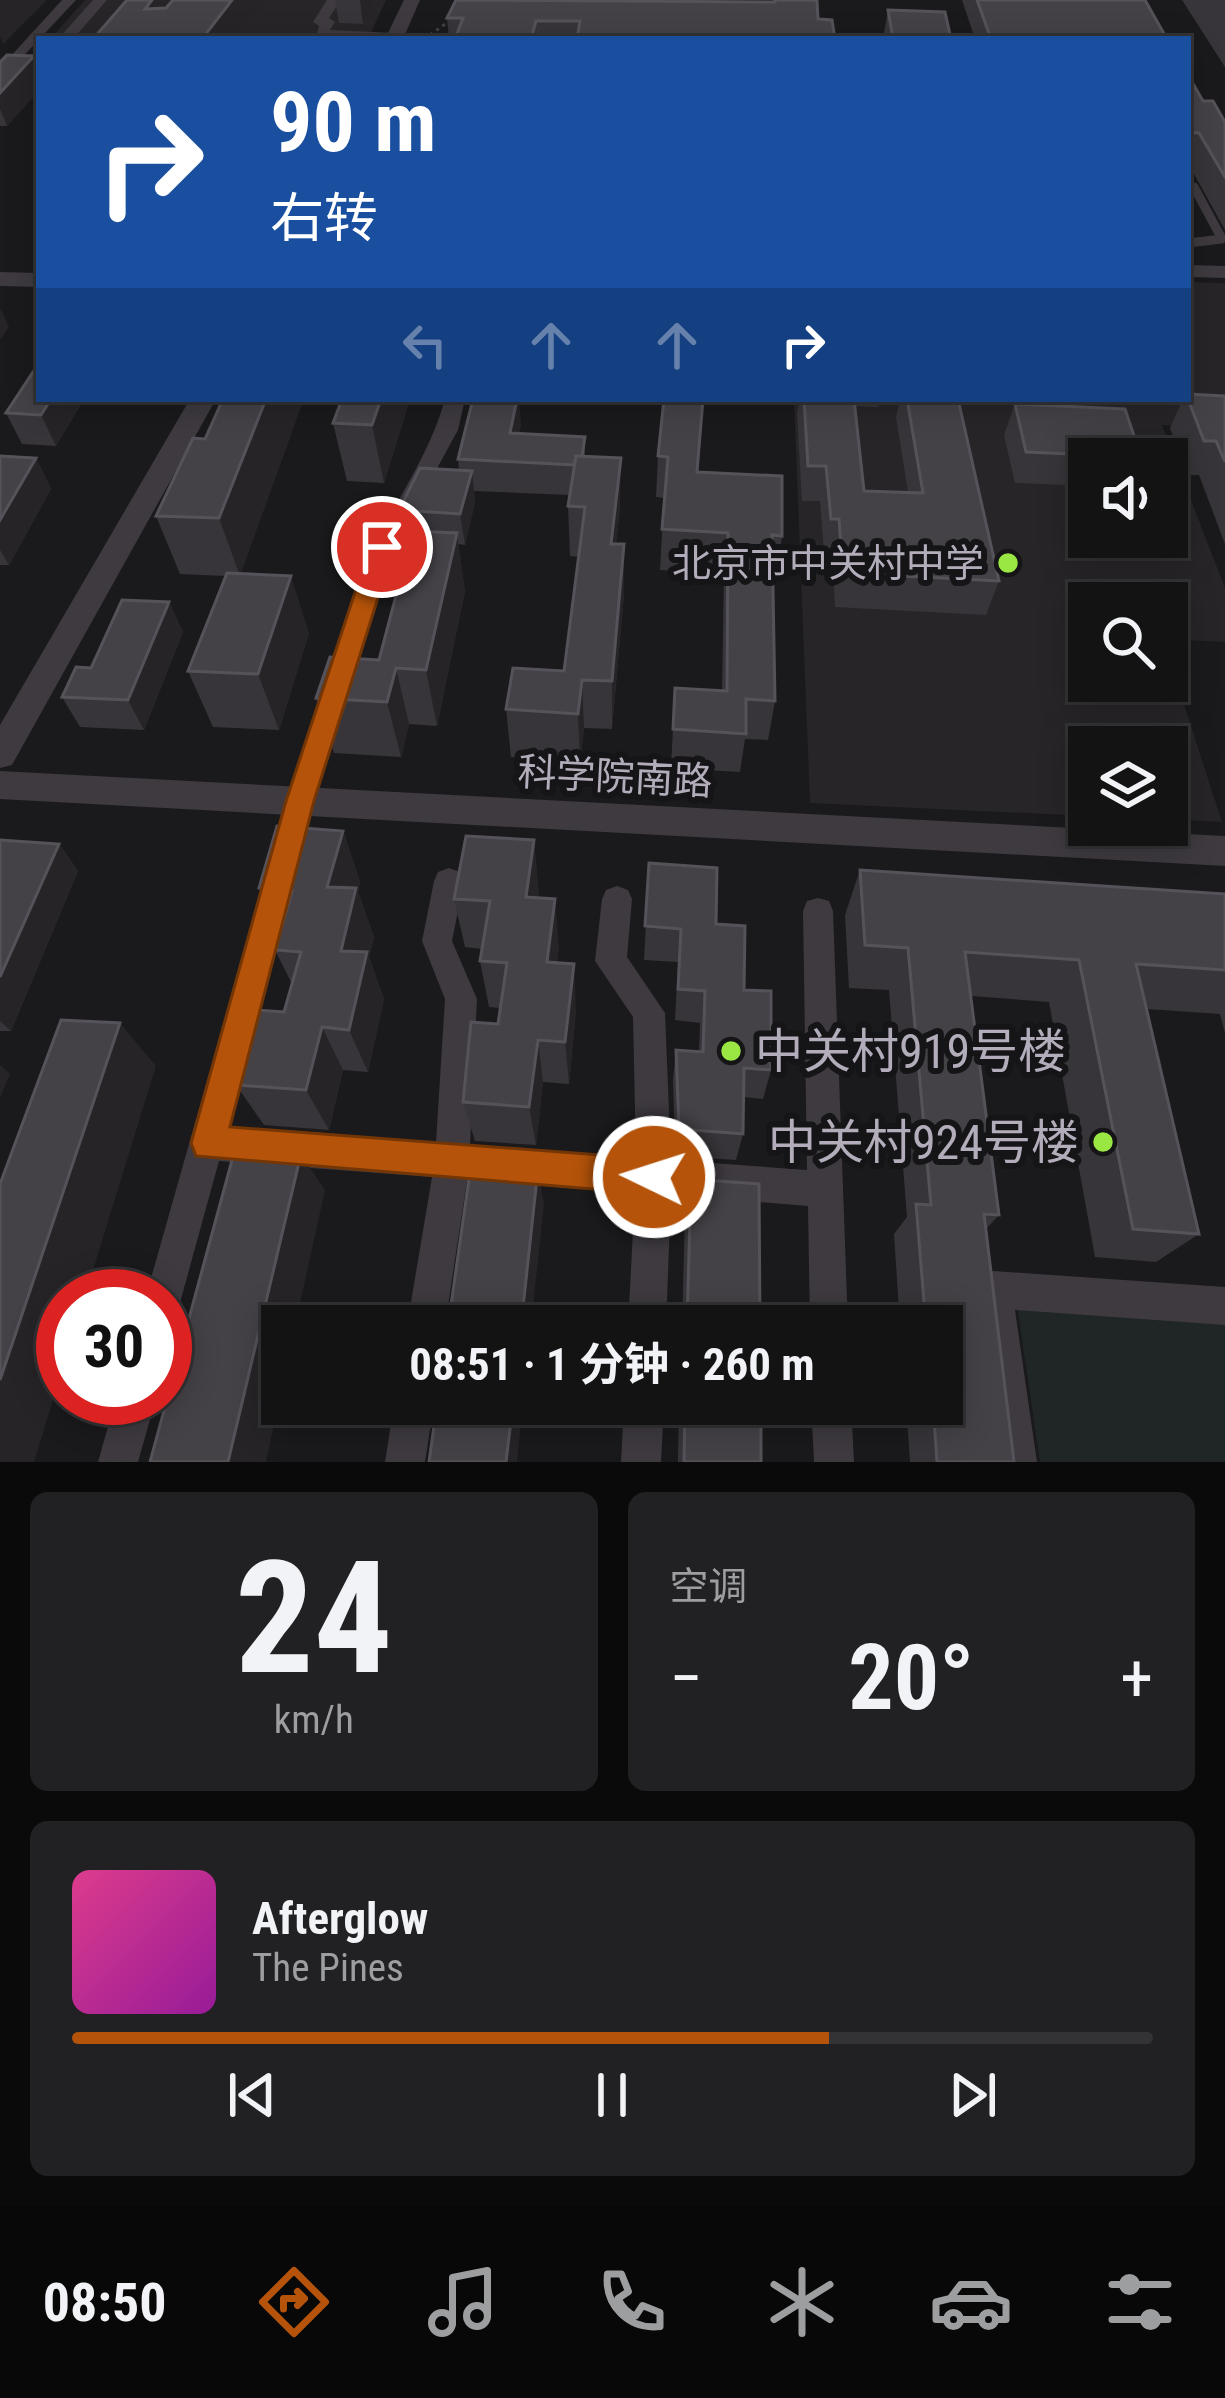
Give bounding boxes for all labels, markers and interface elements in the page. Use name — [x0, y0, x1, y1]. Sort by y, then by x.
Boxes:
text: 90 m — [270, 73, 437, 172]
icon: right — [72, 84, 228, 240]
text: 右转 — [270, 187, 378, 250]
icon: left — [392, 312, 458, 378]
icon: ahead — [518, 312, 584, 378]
icon: ahead — [644, 312, 710, 378]
icon: right — [770, 312, 836, 378]
map controls — [1068, 438, 1188, 846]
button: sound — [1068, 438, 1188, 558]
pin — [331, 496, 433, 598]
icon: arrive — [349, 514, 415, 580]
place label: 北京市中关村中学 — [672, 541, 984, 587]
marker: 北京市中关村中学 — [995, 550, 1021, 576]
button: search — [1068, 582, 1188, 702]
button: layers — [1068, 726, 1188, 846]
street label: 科学院南路 — [516, 749, 714, 805]
place label: 中关村919号楼 — [755, 1023, 1066, 1080]
marker: 中关村919号楼 — [718, 1038, 744, 1064]
position arrow — [591, 1114, 717, 1240]
place label: 中关村924号楼 — [768, 1114, 1079, 1171]
marker: 中关村924号楼 — [1090, 1129, 1116, 1155]
speed limit sign: 30 — [36, 1269, 192, 1425]
text: 08:51 · 1 分钟 · 260 m — [409, 1338, 815, 1391]
text: 24 — [235, 1527, 393, 1710]
text: 空调 — [670, 1564, 748, 1610]
text: 20° — [848, 1626, 974, 1731]
text: − — [670, 1640, 703, 1717]
text: + — [1120, 1640, 1153, 1717]
text: km/h — [274, 1697, 354, 1743]
text: Afterglow — [252, 1892, 428, 1945]
text: The Pines — [252, 1945, 404, 1991]
icon: previous — [219, 2062, 285, 2128]
icon: pause — [579, 2062, 645, 2128]
icon: next — [940, 2062, 1006, 2128]
icon: directions — [252, 2260, 336, 2344]
icon: music — [421, 2260, 505, 2344]
icon: phone — [590, 2260, 674, 2344]
icon: climate — [760, 2260, 844, 2344]
icon: car — [929, 2260, 1013, 2344]
icon: filters — [1098, 2260, 1182, 2344]
text: 08:50 — [43, 2271, 167, 2334]

